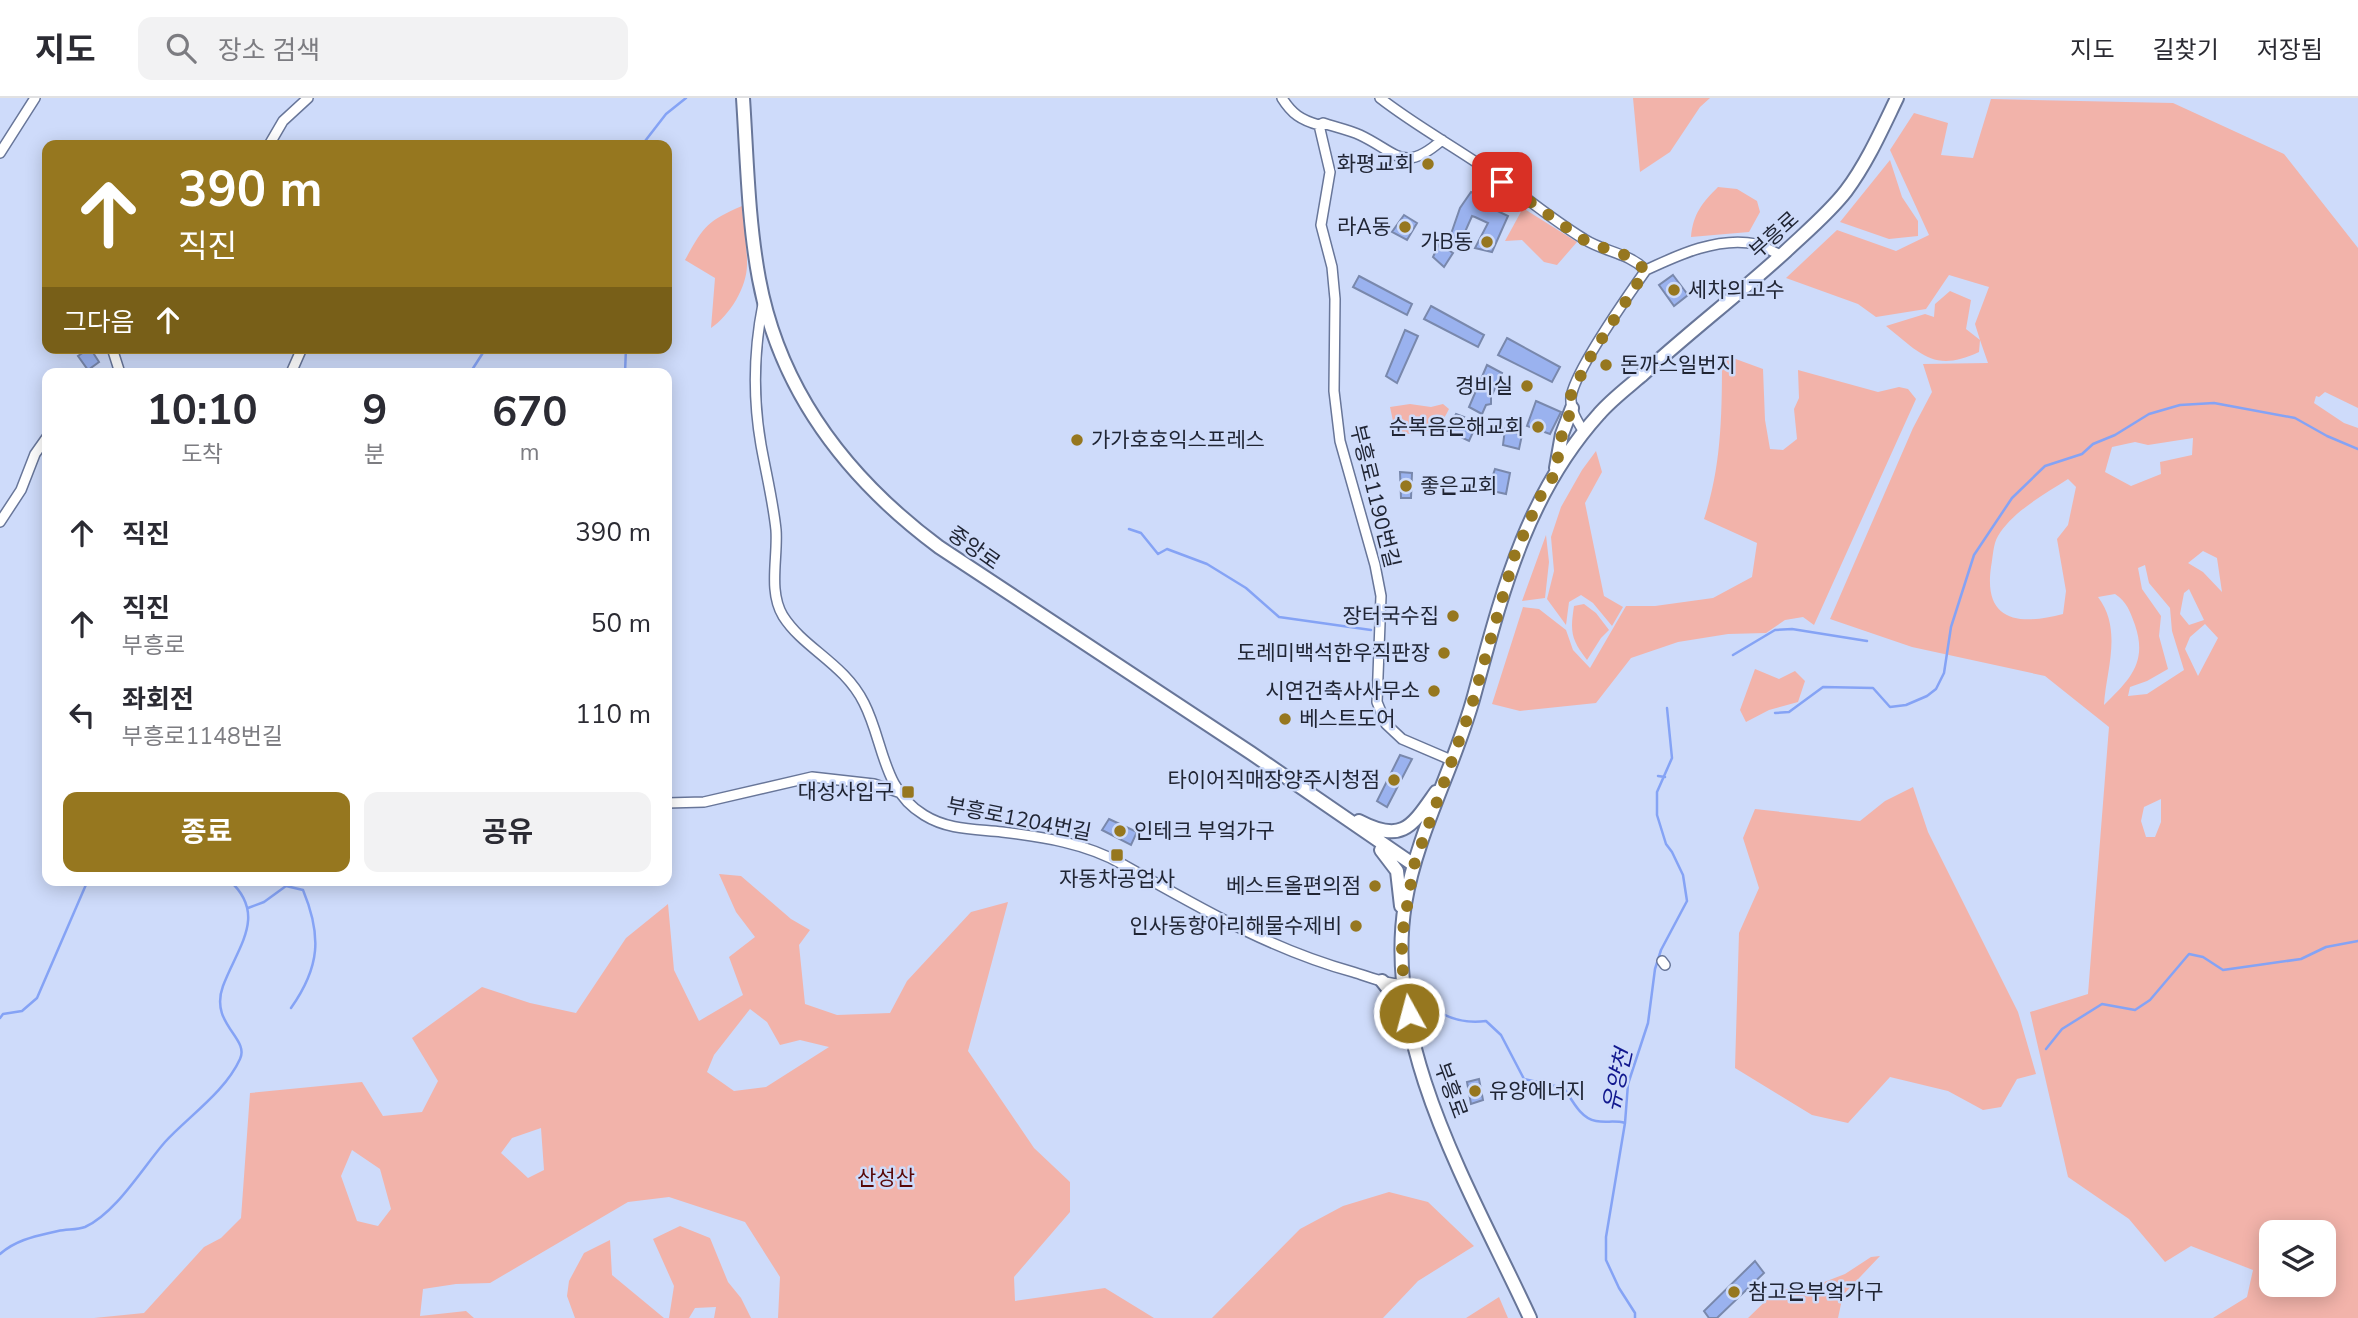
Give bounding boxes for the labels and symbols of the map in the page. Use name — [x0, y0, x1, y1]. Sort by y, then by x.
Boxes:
place label: 화평교회 — [1337, 150, 1414, 178]
pin — [1472, 152, 1532, 212]
marker: 화평교회 — [1420, 156, 1436, 172]
street label: 부흥로 — [1743, 205, 1805, 265]
place label: 라A동 — [1337, 213, 1391, 241]
marker: 라A동 — [1397, 219, 1413, 235]
place label: 가B동 — [1420, 228, 1473, 256]
marker: 가B동 — [1479, 234, 1495, 250]
place label: 세차의고수 — [1688, 276, 1785, 304]
marker: 세차의고수 — [1666, 282, 1682, 298]
place label: 돈까스일번지 — [1620, 351, 1736, 379]
marker: 돈까스일번지 — [1598, 357, 1614, 373]
place label: 경비실 — [1455, 372, 1513, 400]
marker: 경비실 — [1519, 378, 1535, 394]
place label: 순복음은해교회 — [1389, 413, 1524, 441]
marker: 순복음은해교회 — [1530, 419, 1546, 435]
street label: 부흥로1190번길 — [1344, 421, 1406, 571]
place label: 가가호호익스프레스 — [1091, 426, 1265, 454]
marker: 가가호호익스프레스 — [1069, 432, 1085, 448]
place label: 좋은교회 — [1420, 472, 1497, 500]
marker: 좋은교회 — [1398, 478, 1414, 494]
street label: 중앙로 — [942, 520, 1006, 576]
place label: 장터국수집 — [1342, 602, 1439, 630]
marker: 장터국수집 — [1445, 608, 1461, 624]
place label: 도레미백석한우직판장 — [1237, 639, 1430, 667]
marker: 도레미백석한우직판장 — [1436, 645, 1452, 661]
place label: 시연건축사사무소 — [1265, 677, 1420, 705]
marker: 시연건축사사무소 — [1426, 683, 1442, 699]
place label: 베스트도어 — [1299, 705, 1396, 733]
marker: 베스트도어 — [1277, 711, 1293, 727]
place label: 타이어직매장양주시청점 — [1167, 766, 1380, 794]
marker: 타이어직매장양주시청점 — [1386, 772, 1402, 788]
place label: 대성사입구 — [797, 778, 894, 806]
marker: 대성사입구 — [900, 784, 916, 800]
street label: 부흥로1204번길 — [944, 791, 1094, 847]
place label: 인테크 부엌가구 — [1134, 817, 1275, 845]
marker: 인테크 부엌가구 — [1112, 823, 1128, 839]
marker: 자동차공업사 — [1109, 847, 1125, 863]
place label: 자동차공업사 — [1059, 865, 1175, 893]
place label: 베스트올편의점 — [1226, 872, 1361, 900]
marker: 베스트올편의점 — [1367, 878, 1383, 894]
place label: 인사동항아리해물수제비 — [1129, 912, 1342, 940]
marker: 인사동항아리해물수제비 — [1348, 918, 1364, 934]
position arrow — [1372, 976, 1446, 1050]
water label: 유양천 — [1595, 1043, 1640, 1115]
street label: 부흥로 — [1428, 1058, 1474, 1122]
place label: 유양에너지 — [1489, 1077, 1586, 1105]
marker: 유양에너지 — [1467, 1083, 1483, 1099]
park label: 산성산 — [857, 1164, 915, 1192]
place label: 참고은부엌가구 — [1748, 1278, 1883, 1306]
marker: 참고은부엌가구 — [1726, 1284, 1742, 1300]

